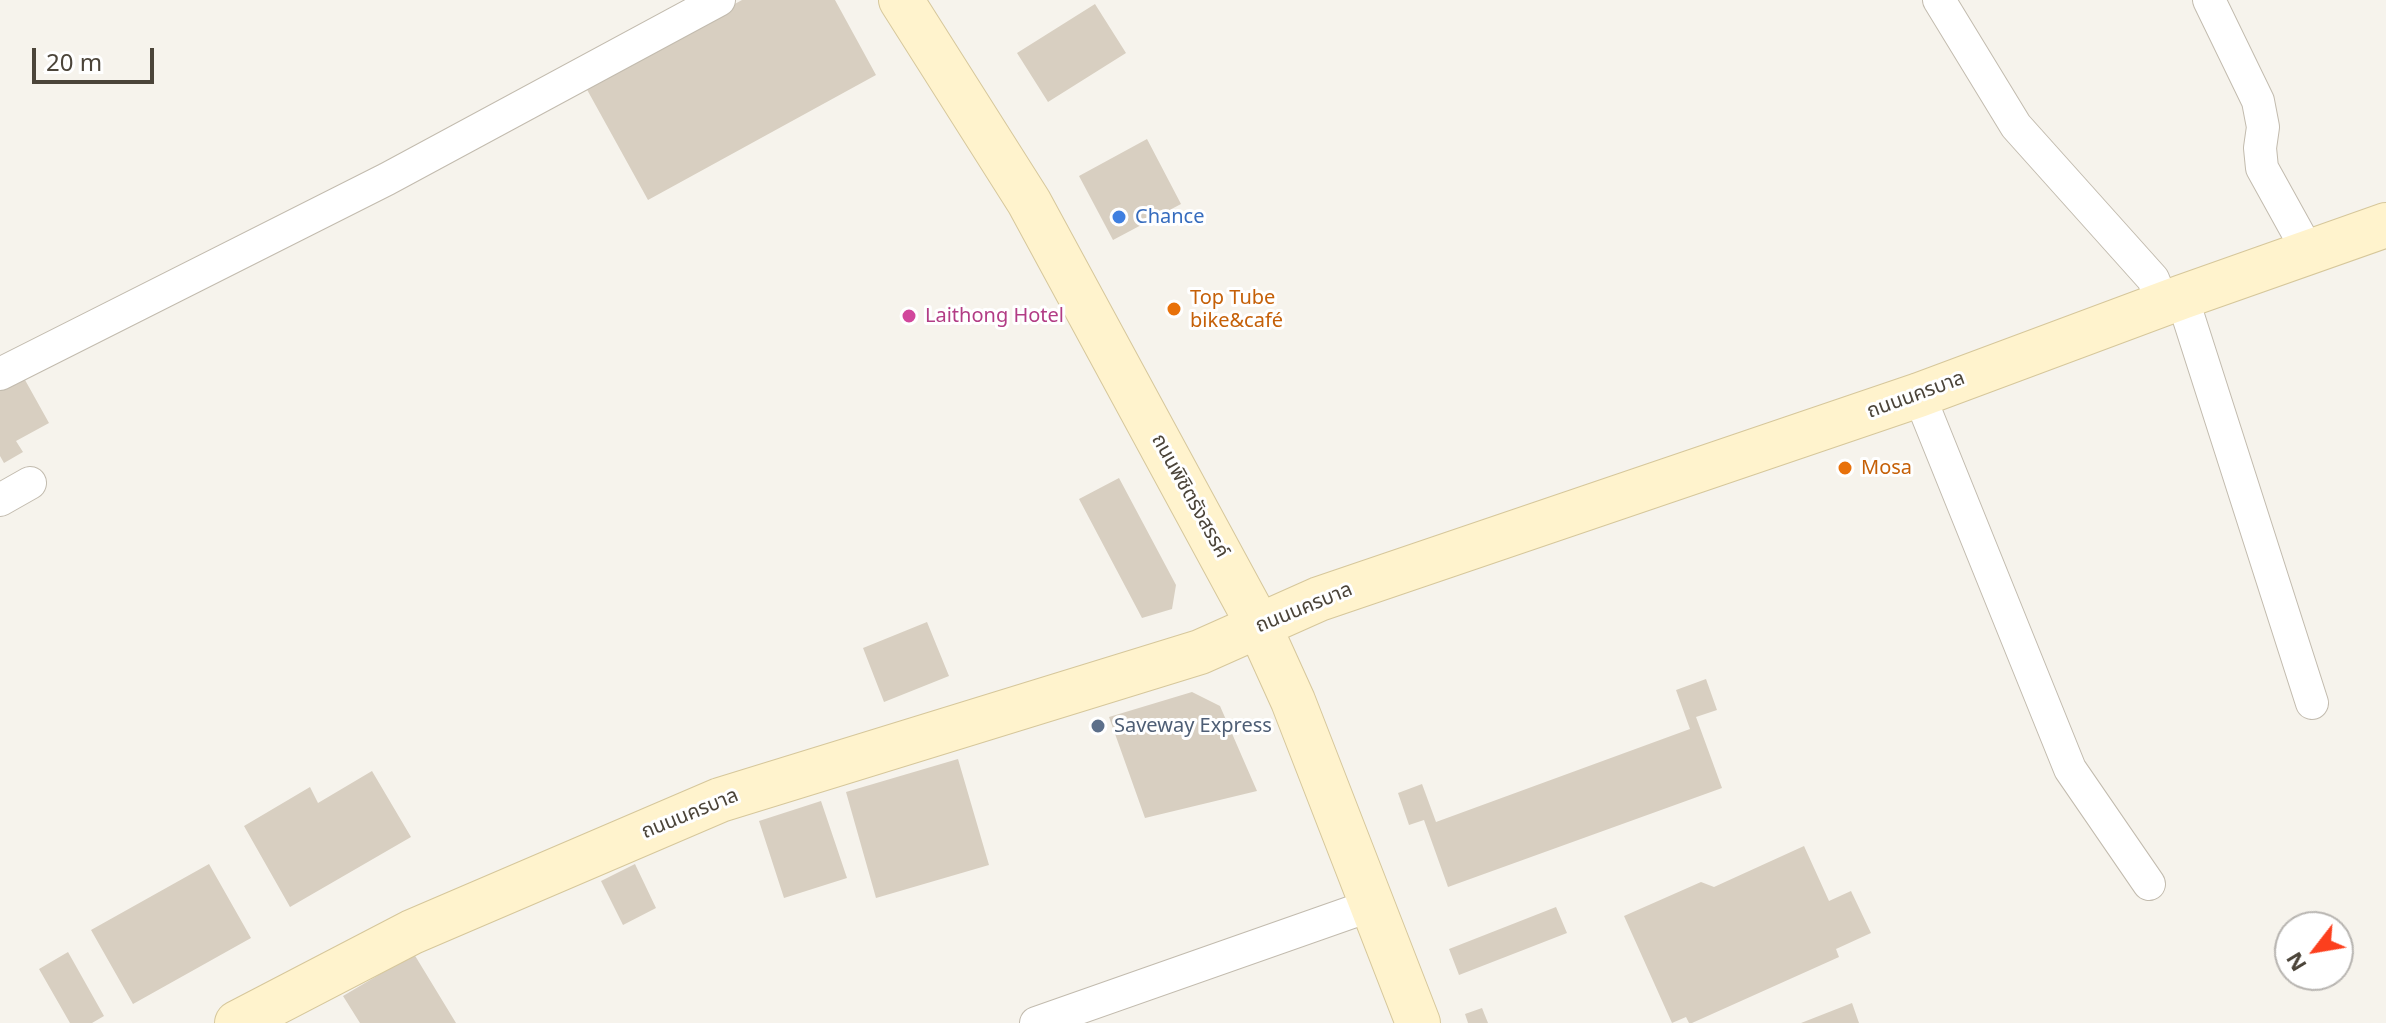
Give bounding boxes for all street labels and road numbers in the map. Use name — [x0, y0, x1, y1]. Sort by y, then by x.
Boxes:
street label: ถนนนครบาล — [1864, 366, 1968, 424]
street label: ถนนพิชิตรังสรรค์ — [1146, 430, 1234, 562]
street label: ถนนนครบาล — [1252, 578, 1356, 638]
street label: ถนนนครบาล — [638, 784, 742, 844]

